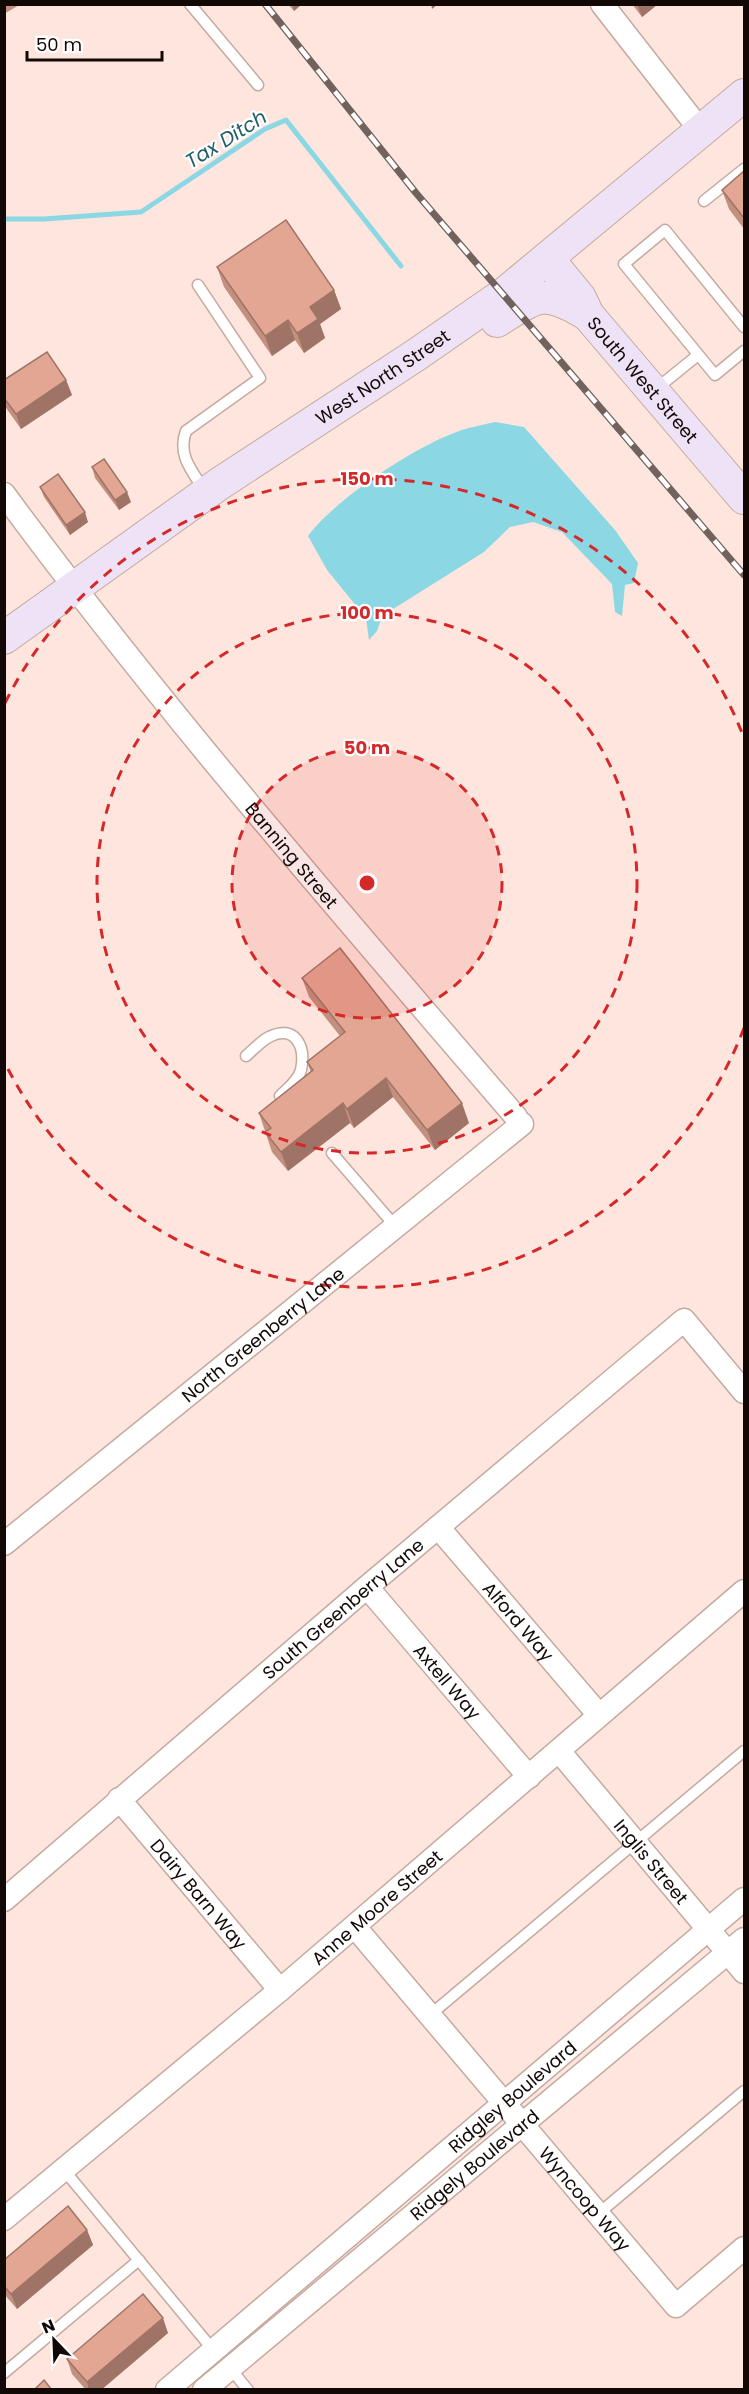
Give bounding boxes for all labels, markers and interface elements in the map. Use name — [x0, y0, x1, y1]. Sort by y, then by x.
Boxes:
scale bar — [27, 24, 162, 62]
text: 50 m — [36, 32, 82, 57]
water label: Tax Ditch — [180, 103, 272, 175]
street label: South West Street — [582, 311, 704, 448]
street label: West North Street — [310, 323, 454, 430]
text: 150 m — [340, 466, 394, 491]
text: 100 m — [340, 600, 394, 625]
text: 50 m — [344, 735, 390, 760]
street label: Banning Street — [240, 797, 344, 914]
centre of rings — [357, 873, 377, 893]
street label: North Greenberry Lane — [176, 1261, 349, 1408]
street label: South Greenberry Lane — [257, 1532, 429, 1685]
street label: Alford Way — [477, 1576, 560, 1666]
street label: Axtell Way — [408, 1638, 487, 1725]
street label: Inglis Street — [608, 1814, 694, 1909]
street label: Dairy Barn Way — [145, 1833, 253, 1954]
street label: Anne Moore Street — [306, 1844, 447, 1970]
street label: Ridgley Boulevard — [443, 2035, 581, 2158]
street label: Ridgely Boulevard — [404, 2103, 544, 2226]
street label: Wyncoop Way — [533, 2141, 637, 2256]
north arrow — [24, 2310, 84, 2370]
text: N — [38, 2314, 58, 2340]

